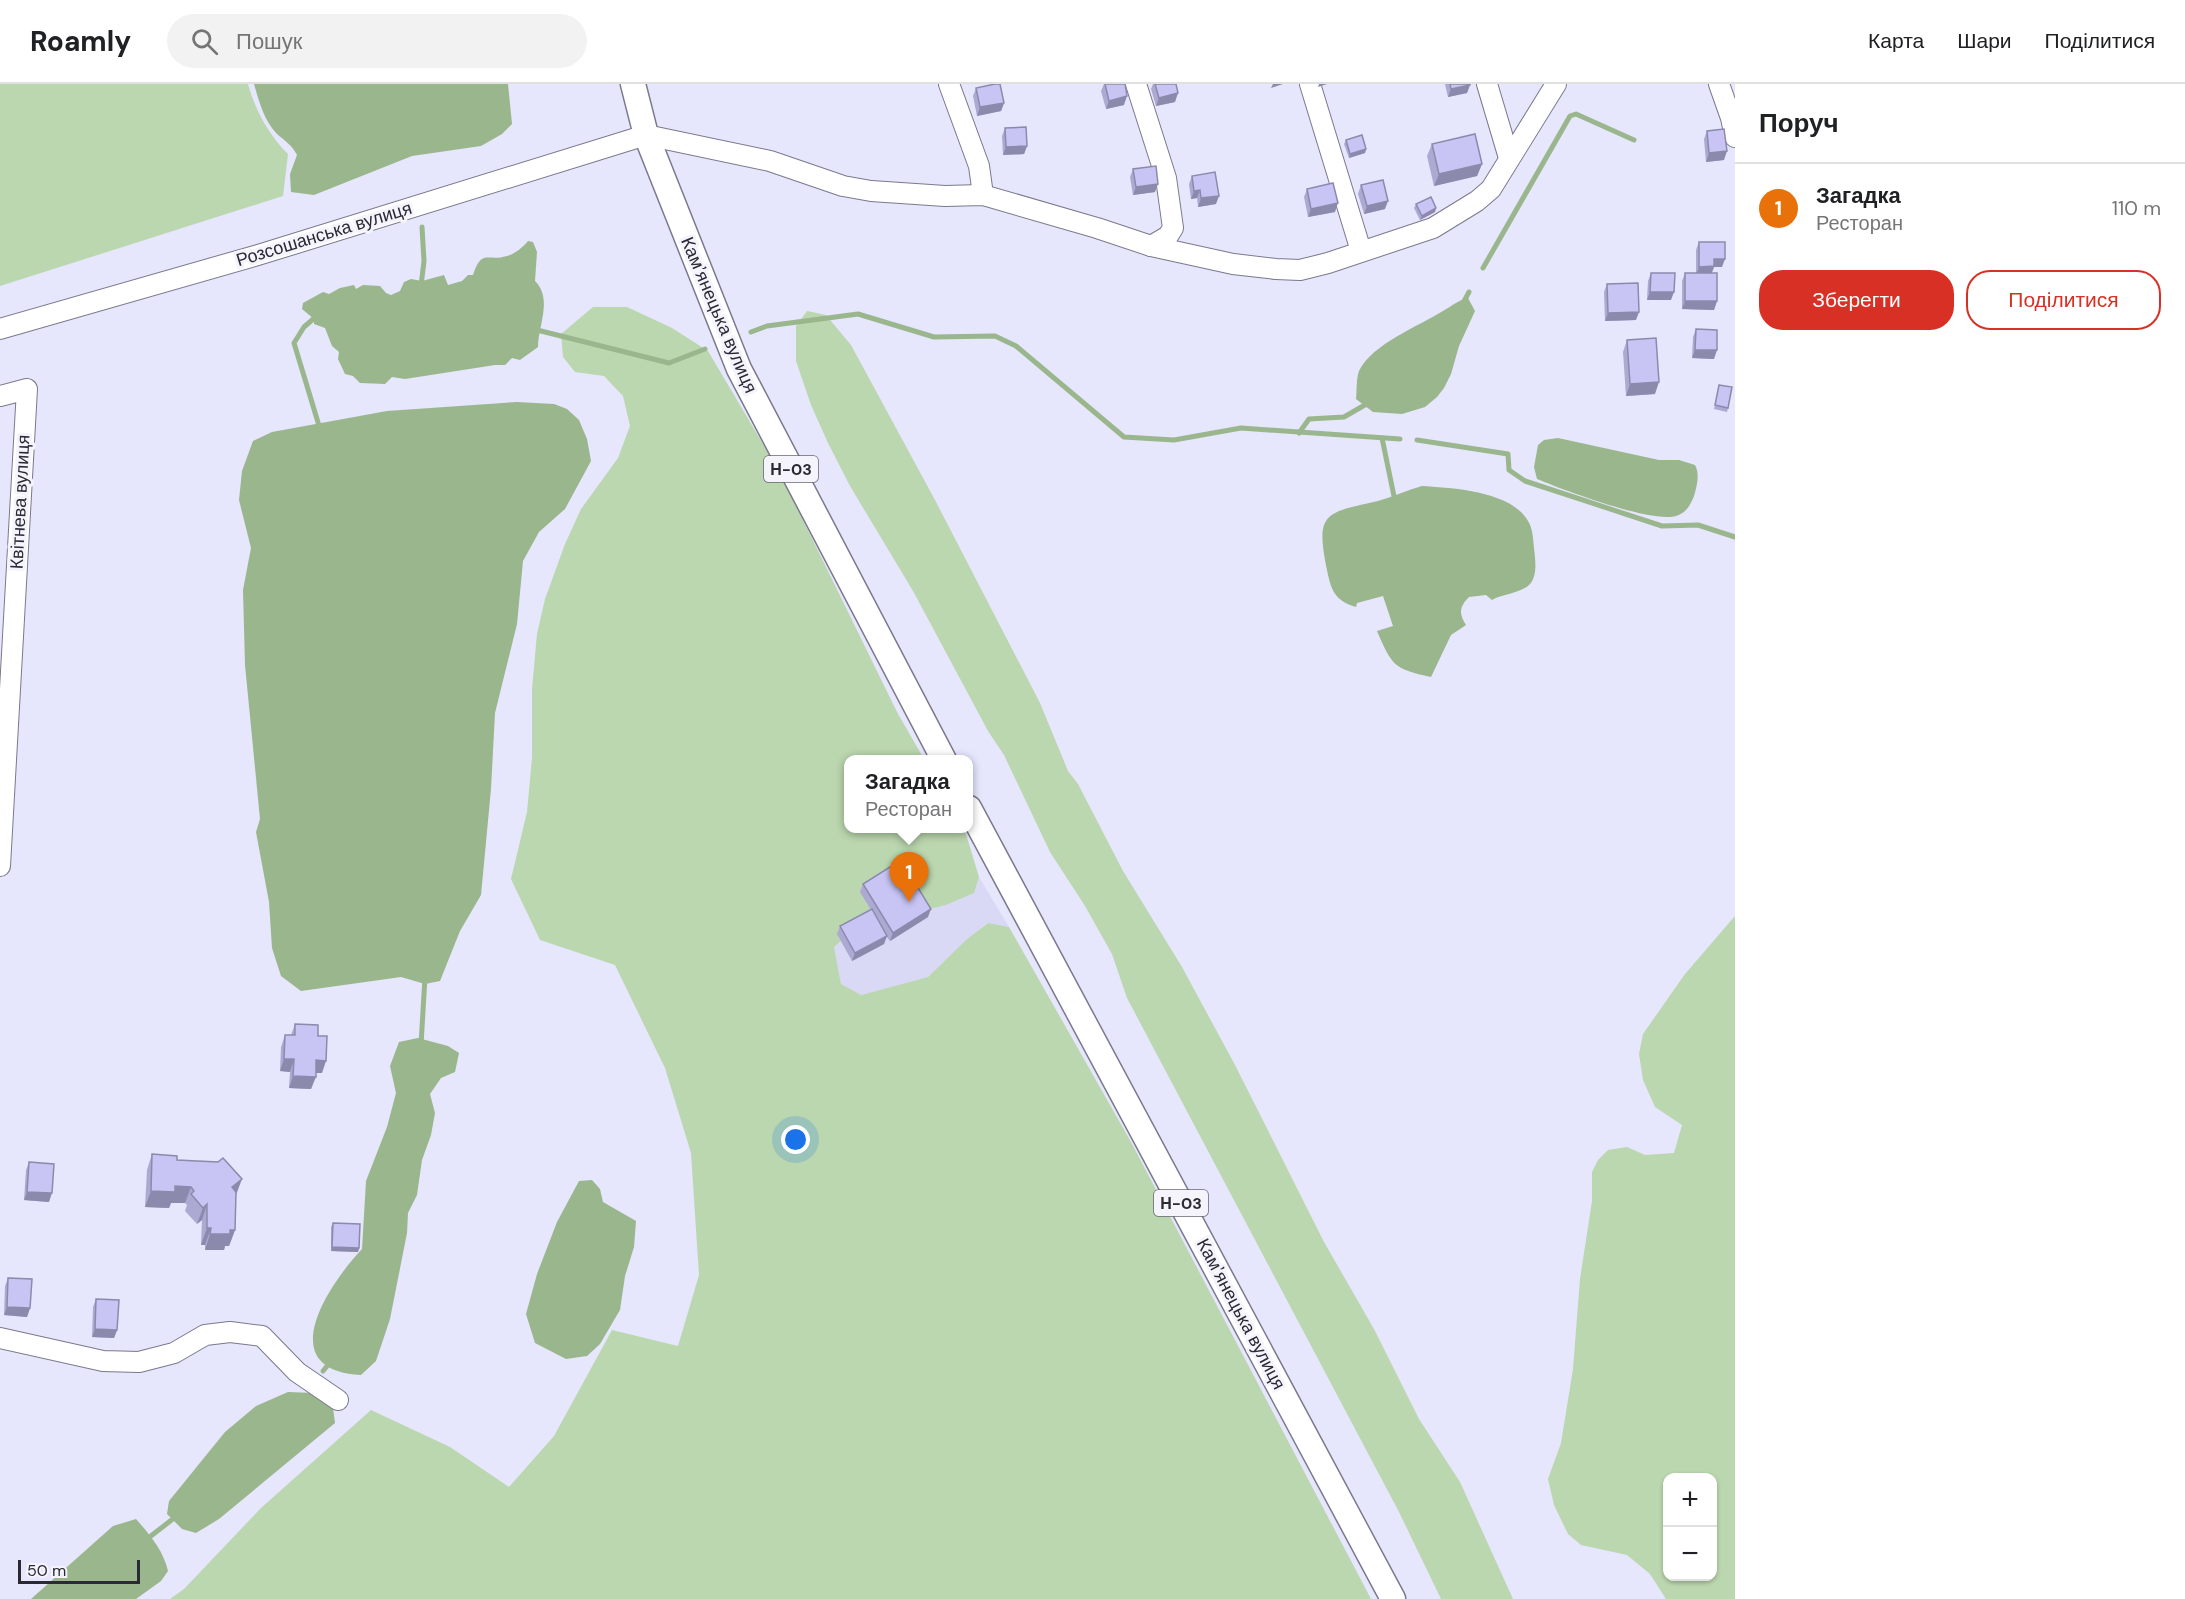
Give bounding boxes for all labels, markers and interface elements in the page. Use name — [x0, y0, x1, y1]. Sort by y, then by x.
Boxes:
search box — [167, 14, 587, 68]
text: Roamly — [30, 23, 131, 60]
icon: search — [188, 25, 221, 58]
text: Пошук — [236, 27, 302, 56]
text: Карта — [1868, 27, 1924, 55]
text: Шари — [1957, 27, 2012, 55]
text: Поділитися — [2045, 27, 2155, 55]
text: Поруч — [1759, 106, 1839, 140]
text: Загадка — [1816, 181, 1901, 210]
text: 1 — [1775, 195, 1782, 221]
text: 110 m — [2112, 195, 2161, 221]
street label: Розсошанська вулиця — [233, 196, 415, 272]
text: Ресторан — [1816, 210, 1903, 236]
street label: Камʼянецька вулиця — [675, 233, 763, 397]
button: Зберегти — [1759, 270, 1954, 330]
button: Поділитися — [1966, 270, 2161, 330]
street label: Квітнева вулиця — [4, 434, 36, 570]
road number: Н-03 — [764, 456, 818, 482]
popup — [844, 755, 973, 833]
text: Загадка — [865, 767, 950, 796]
text: Ресторан — [865, 796, 952, 822]
pin: 1 — [890, 852, 928, 902]
your location — [781, 1125, 810, 1154]
road number: Н-03 — [1154, 1190, 1208, 1216]
street label: Камʼянецька вулиця — [1191, 1234, 1291, 1394]
map controls — [1663, 1473, 1717, 1581]
button: + — [1663, 1473, 1717, 1527]
button: − — [1663, 1527, 1717, 1581]
scale bar — [18, 1557, 140, 1584]
text: 50 m — [27, 1560, 66, 1581]

